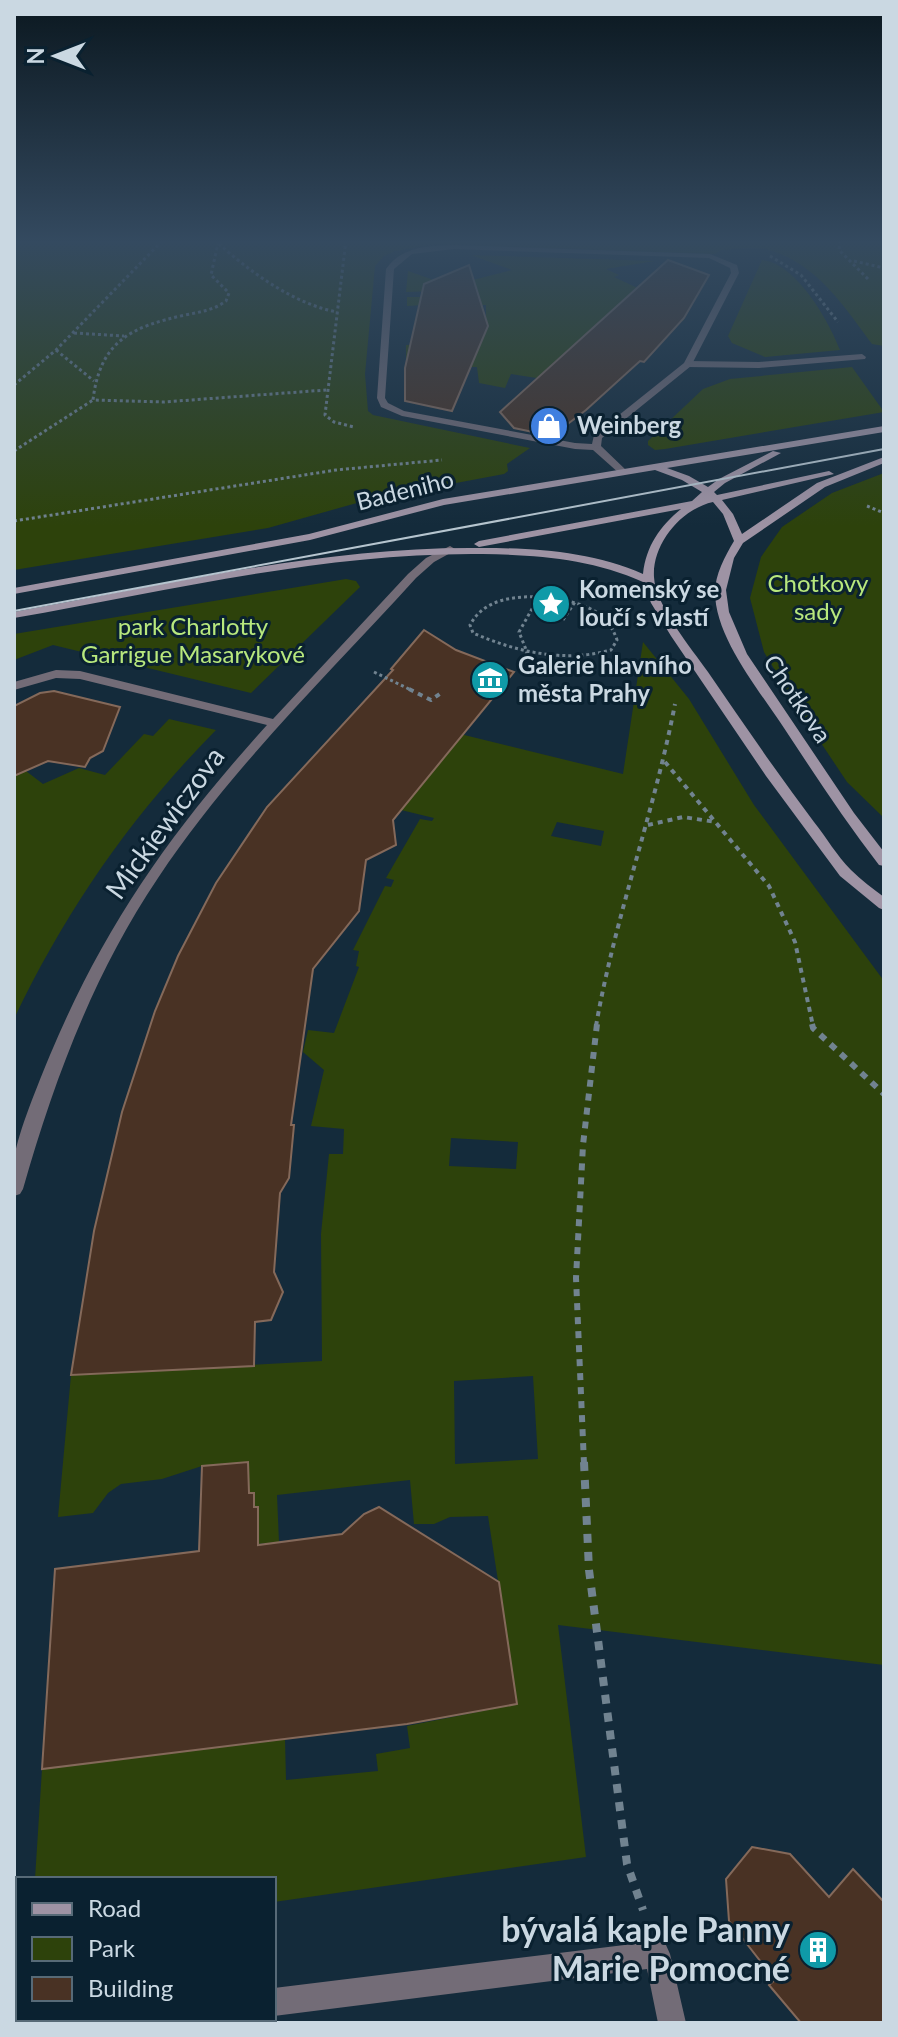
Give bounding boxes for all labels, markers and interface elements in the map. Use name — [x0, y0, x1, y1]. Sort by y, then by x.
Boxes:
north arrow — [16, 16, 96, 96]
text: N — [22, 48, 49, 64]
shop icon: Weinberg — [528, 405, 570, 447]
place label: Weinberg — [577, 410, 681, 439]
street label: Badeniho — [353, 463, 456, 516]
park label: Chotkovy sady — [768, 568, 869, 625]
place label: Komenský se loučí s vlastí — [579, 574, 720, 631]
place icon: Komenský se loučí s vlastí — [530, 583, 572, 625]
park label: park Charlotty Garrigue Masarykové — [81, 611, 305, 668]
street label: Chotkova — [758, 648, 838, 748]
place label: Galerie hlavního města Prahy — [518, 650, 692, 707]
museum icon: Galerie hlavního města Prahy — [469, 659, 511, 701]
street label: Mickiewiczova — [98, 740, 231, 905]
legend — [16, 1877, 276, 2021]
text: Road — [88, 1893, 141, 1922]
place label: bývalá kaple Panny Marie Pomocné — [501, 1908, 790, 1988]
building icon: bývalá kaple Panny Marie Pomocné — [797, 1929, 839, 1971]
text: Park — [88, 1933, 136, 1962]
text: Building — [88, 1973, 173, 2002]

